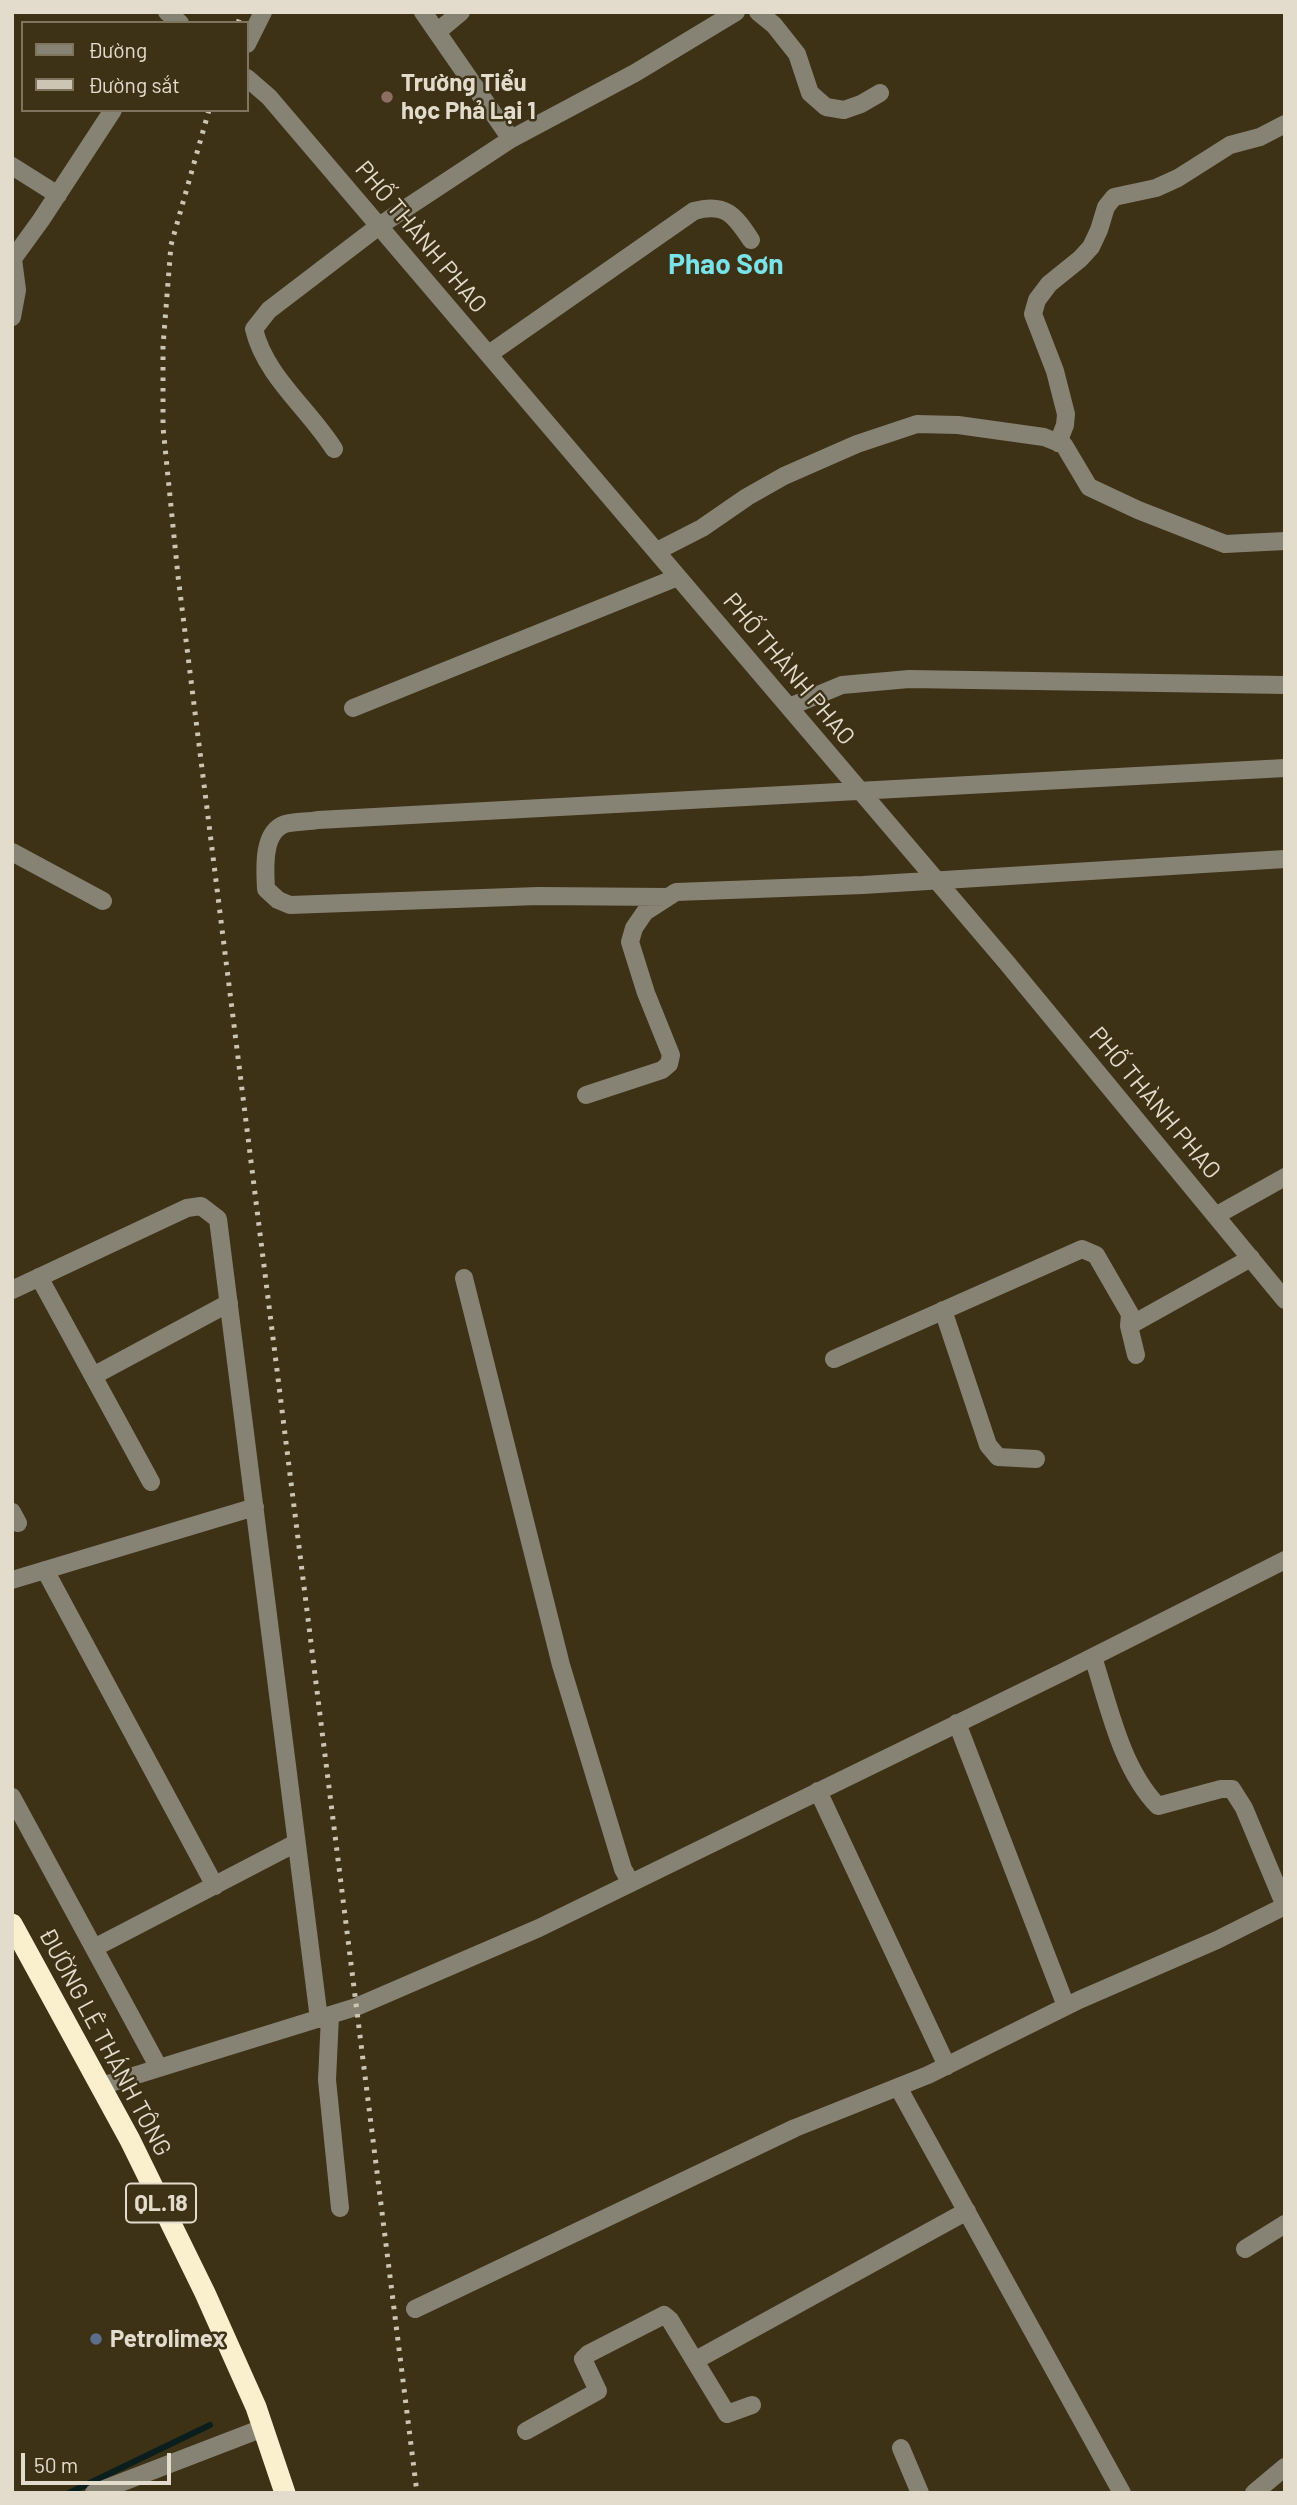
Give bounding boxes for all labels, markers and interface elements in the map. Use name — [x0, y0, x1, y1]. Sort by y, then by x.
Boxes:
legend — [21, 21, 248, 112]
text: Đường — [88, 37, 147, 62]
place label: Trường Tiểu học Phả Lại 1 — [401, 69, 536, 125]
text: Đường sắt — [88, 72, 180, 97]
marker: Trường Tiểu học Phả Lại 1 — [379, 89, 395, 105]
street label: PHỐ THÀNH PHAO — [349, 155, 493, 319]
district label: Phao Sơn — [668, 248, 784, 282]
street label: PHỐ THÀNH PHAO — [717, 587, 861, 751]
street label: PHỐ THÀNH PHAO — [1083, 1021, 1227, 1185]
street label: ĐƯỜNG LÊ THÁNH TÔNG — [33, 1923, 177, 2161]
road number: QL.18 — [126, 2184, 196, 2222]
place label: Petrolimex — [110, 2325, 225, 2353]
marker: Petrolimex — [88, 2331, 104, 2347]
scale bar — [24, 2438, 175, 2482]
text: 50 m — [34, 2452, 78, 2477]

